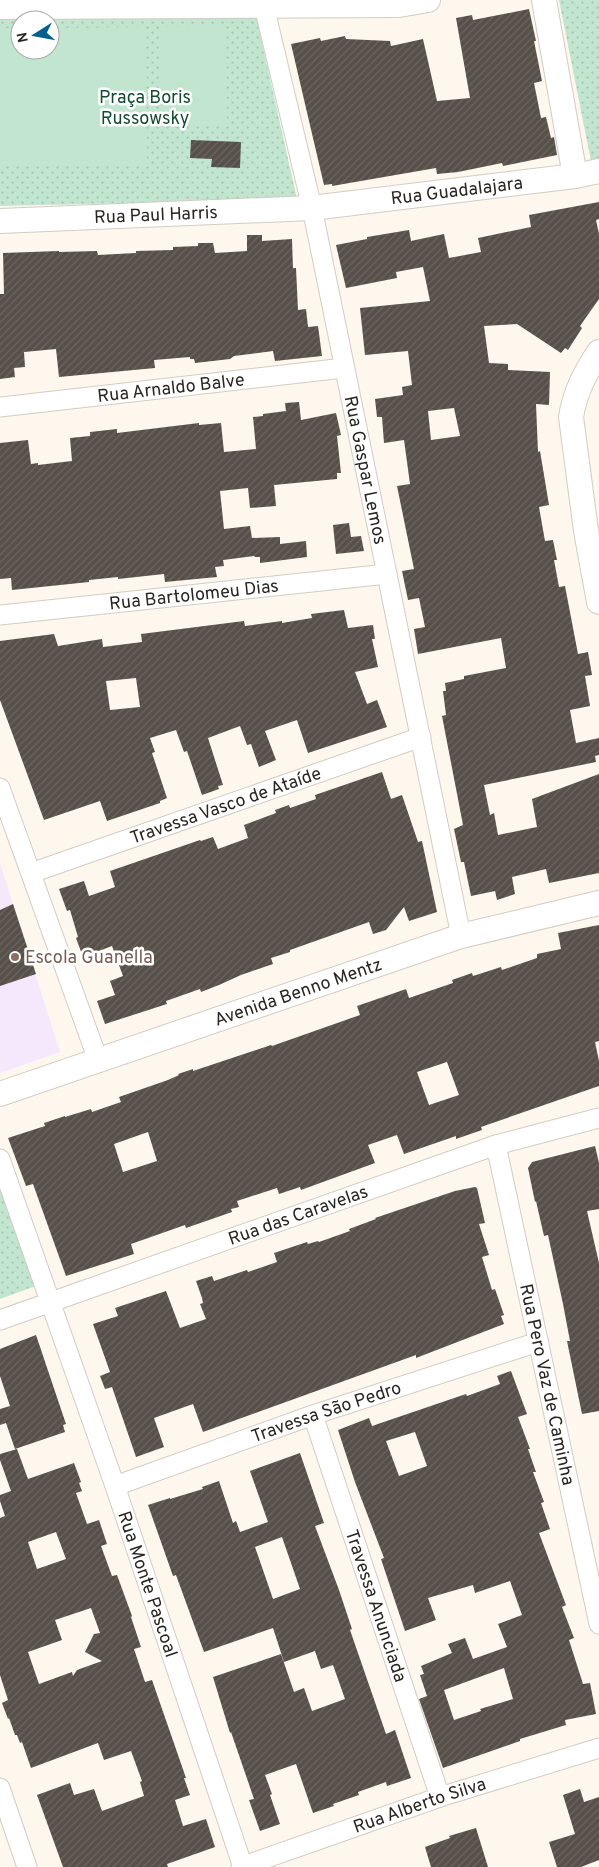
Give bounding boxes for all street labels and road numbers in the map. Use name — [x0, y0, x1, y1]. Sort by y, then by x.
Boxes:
street label: Rua Guadalajara — [390, 172, 524, 211]
street label: Rua Paul Harris — [94, 202, 218, 230]
street label: Rua Arnaldo Balve — [96, 369, 246, 409]
street label: Rua Gaspar Lemos — [338, 394, 391, 547]
street label: Rua Bartolomeu Dias — [108, 576, 280, 616]
street label: Travessa Vasco de Ataíde — [127, 763, 325, 851]
street label: Avenida Benno Mentz — [212, 954, 385, 1033]
street label: Rua das Caravelas — [225, 1181, 372, 1252]
street label: Rua Pero Vaz de Caminha — [513, 1282, 579, 1488]
street label: Travessa São Pedro — [249, 1377, 405, 1449]
street label: Rua Monte Pascoal — [111, 1508, 182, 1661]
street label: Travessa Anunciada — [339, 1527, 411, 1685]
street label: Rua Alberto Silva — [351, 1773, 489, 1840]

